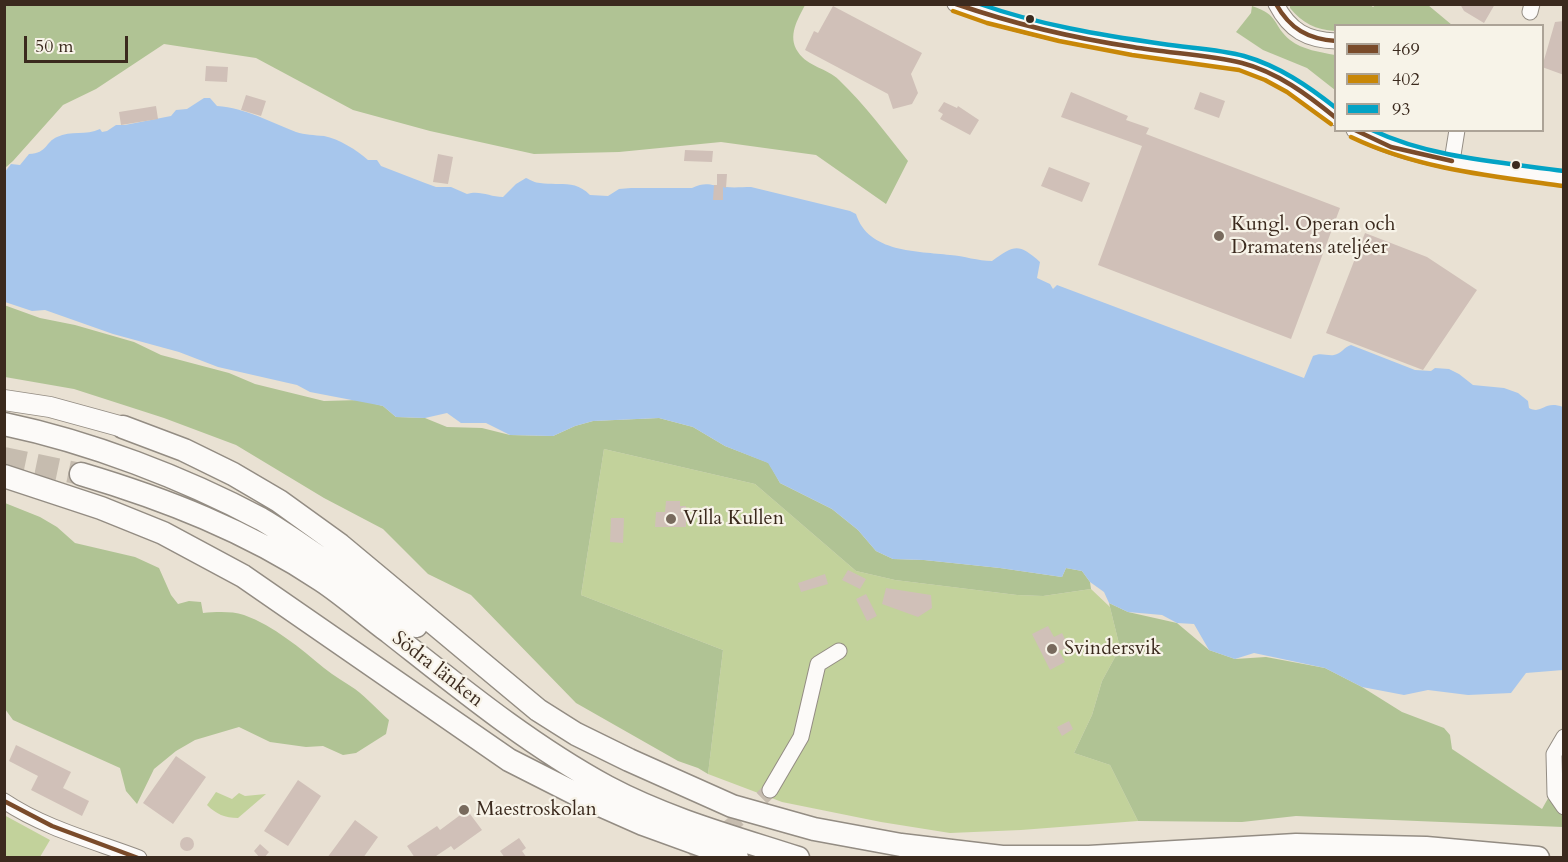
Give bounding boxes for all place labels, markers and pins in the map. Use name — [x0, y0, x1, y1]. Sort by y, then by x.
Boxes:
unlabelled marker — [1024, 13, 1036, 25]
unlabelled marker — [1510, 159, 1522, 171]
place label: Kungl. Operan och Dramatens ateljéer — [1231, 213, 1396, 260]
marker: Kungl. Operan och Dramatens ateljéer — [1212, 229, 1226, 243]
place label: Villa Kullen — [683, 507, 784, 531]
marker: Villa Kullen — [664, 512, 678, 526]
place label: Svindersvik — [1064, 637, 1161, 661]
marker: Svindersvik — [1045, 642, 1059, 656]
place label: Maestroskolan — [476, 798, 597, 822]
marker: Maestroskolan — [457, 803, 471, 817]

